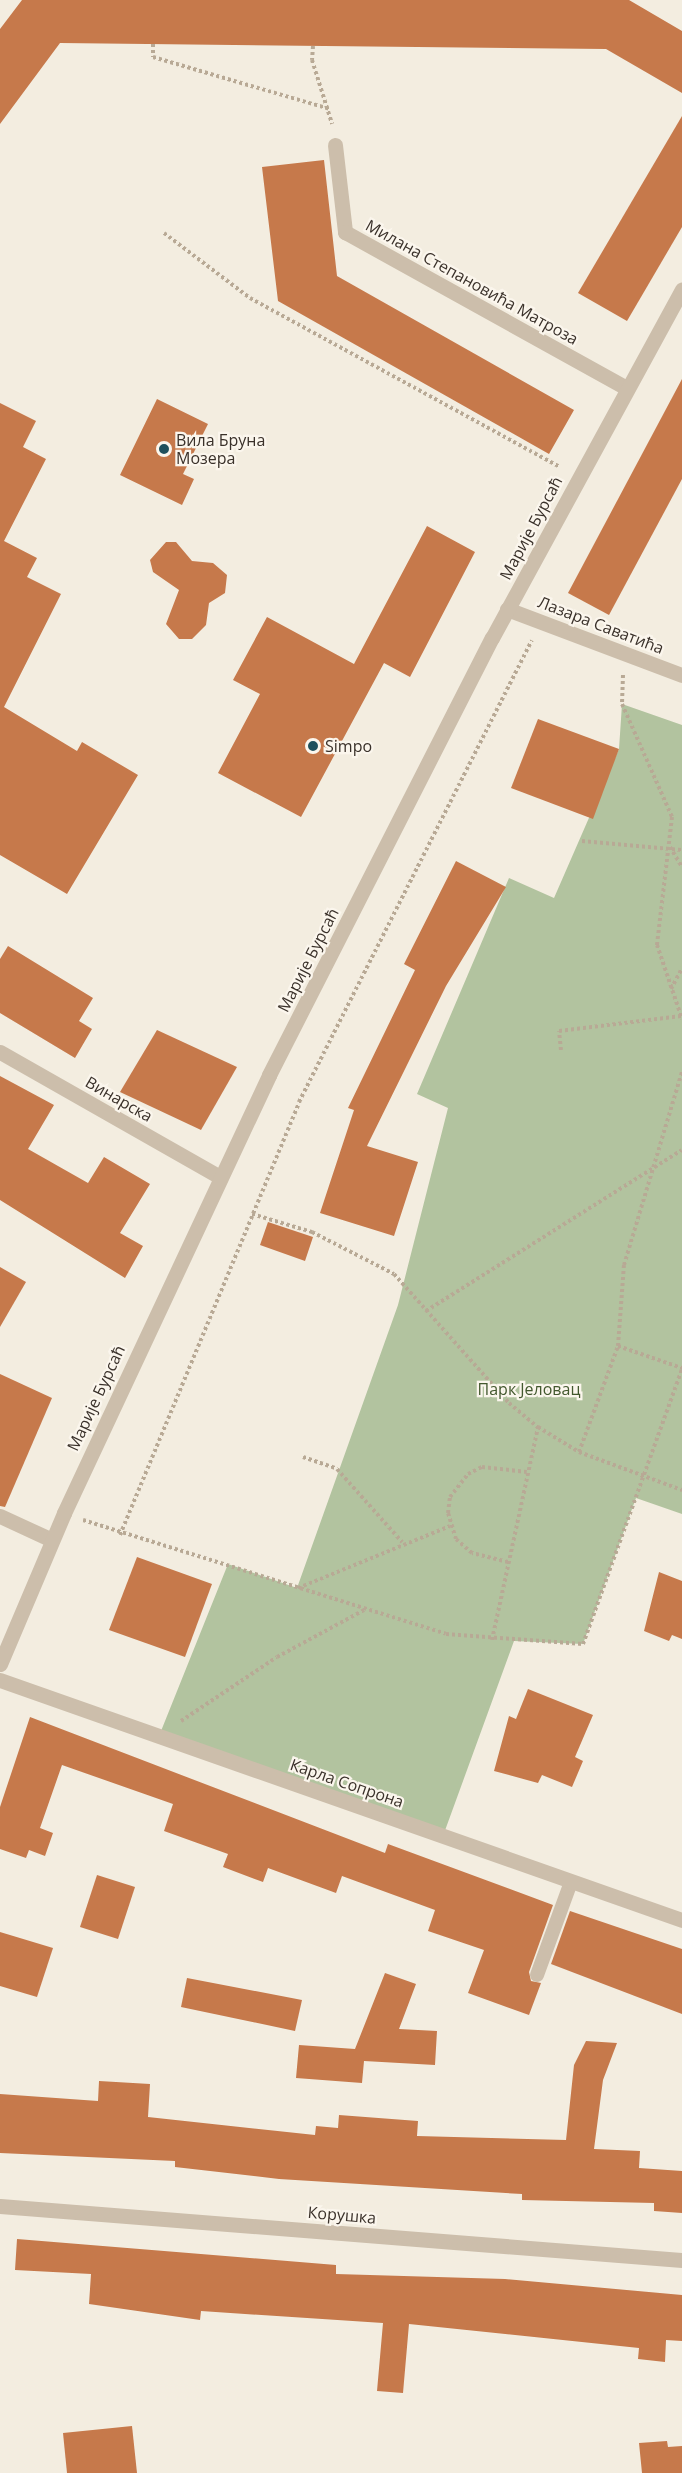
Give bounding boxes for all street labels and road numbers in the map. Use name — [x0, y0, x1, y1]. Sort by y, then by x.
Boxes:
street label: Милана Степановића Матроза — [362, 215, 582, 349]
street label: Марије Бурсаћ — [496, 473, 566, 583]
street label: Лазара Саватића — [535, 592, 667, 658]
street label: Марије Бурсаћ — [273, 905, 343, 1015]
street label: Винарска — [82, 1072, 156, 1126]
street label: Марије Бурсаћ — [63, 1342, 129, 1454]
street label: Карла Сопрона — [288, 1755, 406, 1811]
street label: Корушка — [307, 2202, 377, 2228]

